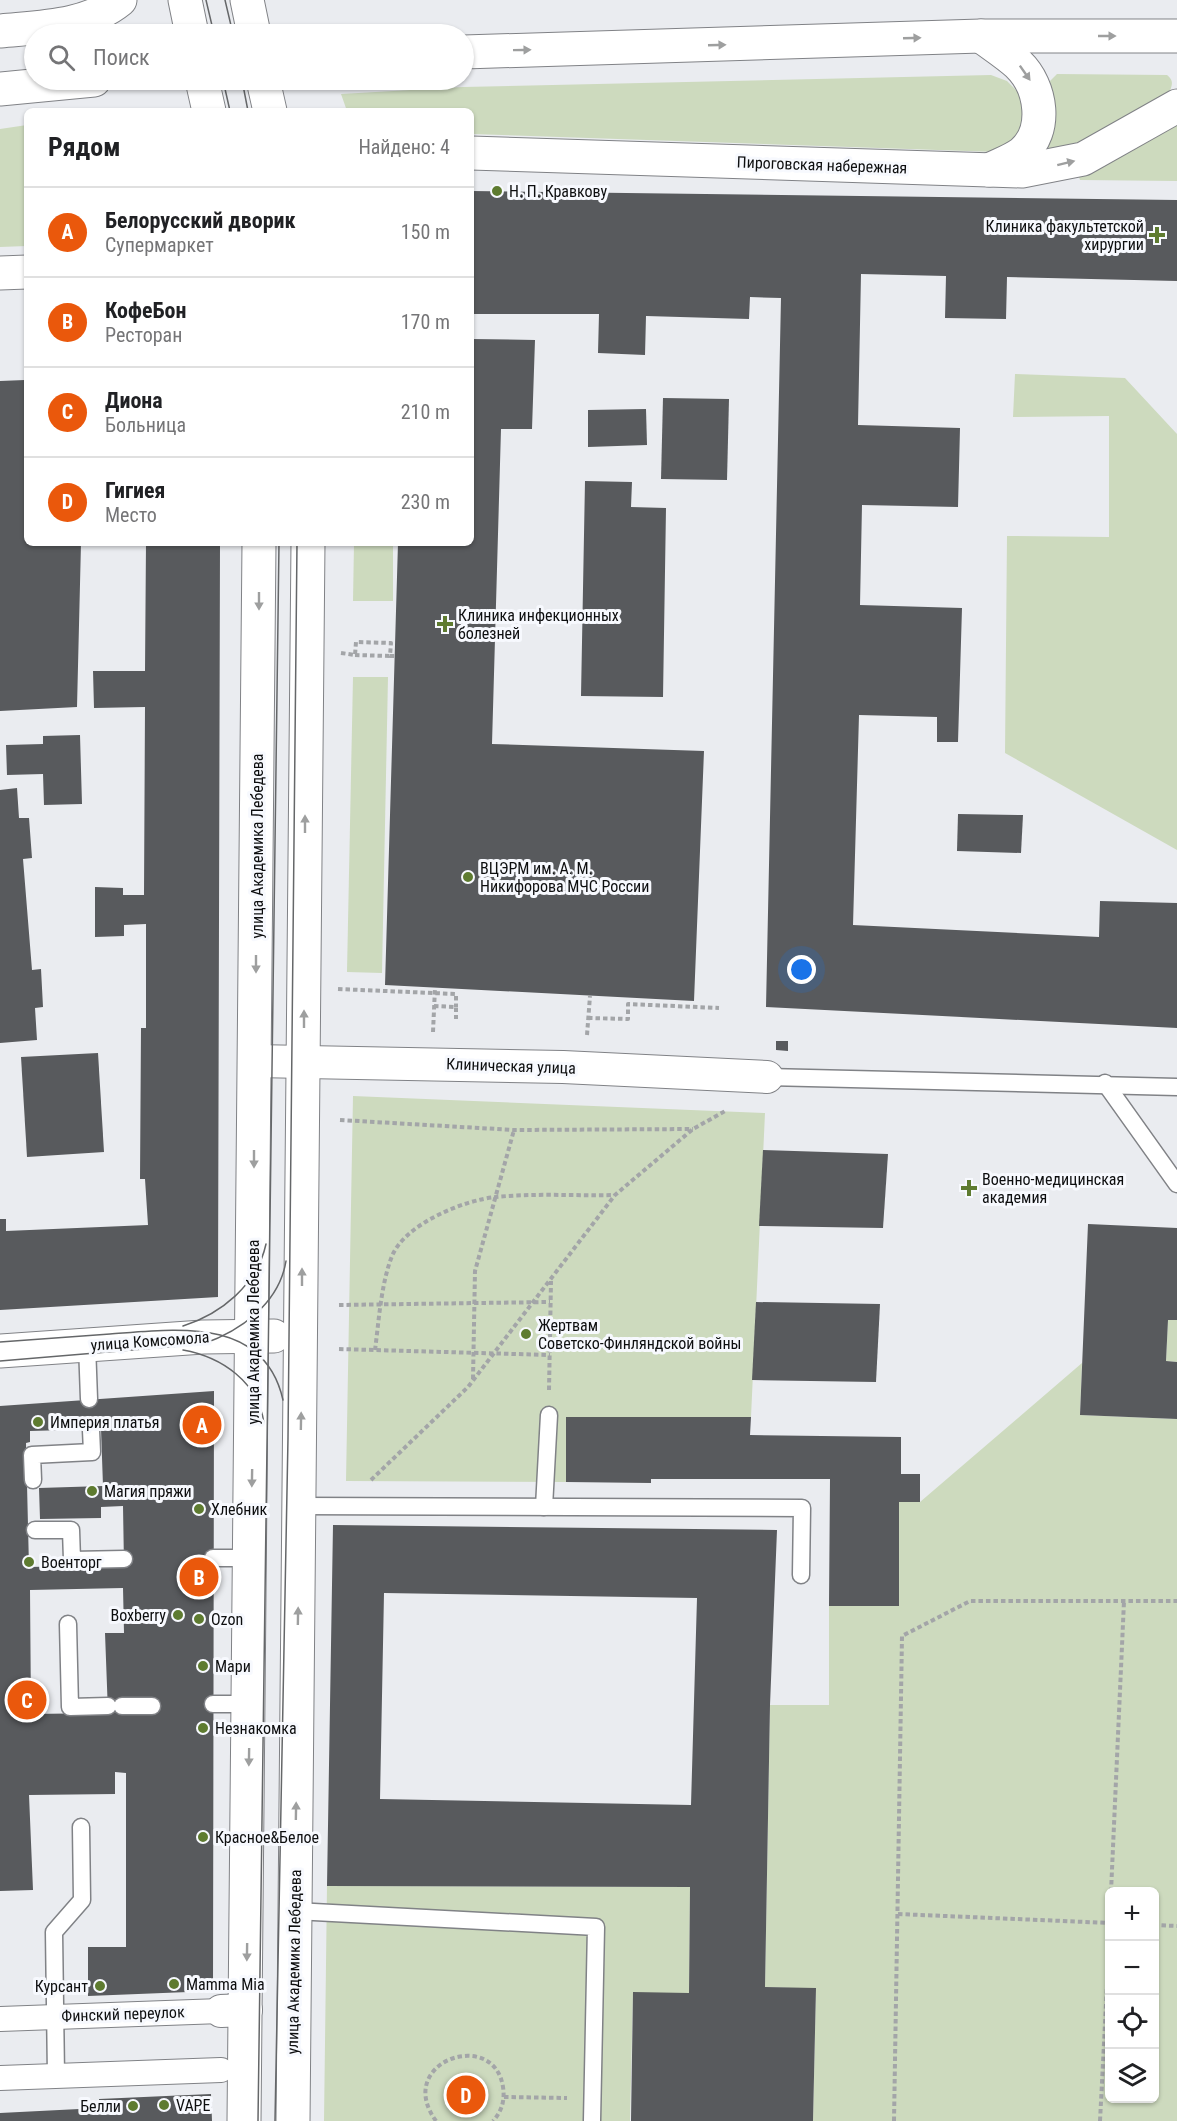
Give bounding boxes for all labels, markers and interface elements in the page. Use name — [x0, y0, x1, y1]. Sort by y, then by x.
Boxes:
search box — [24, 24, 474, 90]
one-way arrow — [1097, 31, 1116, 41]
one-way arrow — [902, 33, 921, 43]
one-way arrow — [707, 40, 726, 50]
icon: search — [45, 41, 78, 74]
text: Поиск — [93, 45, 150, 70]
one-way arrow — [512, 45, 531, 55]
one-way arrow — [1019, 65, 1031, 81]
text: Рядом — [48, 132, 120, 162]
text: Найдено: 4 — [358, 135, 450, 159]
street label: Пироговская набережная — [736, 153, 908, 177]
one-way arrow — [1056, 158, 1075, 168]
place label: Н. П. Кравкову — [509, 182, 608, 201]
marker: Н. П. Кравкову — [490, 184, 504, 198]
text: Белорусский дворик — [105, 208, 296, 233]
place label: Клиника факультетской хирургии — [986, 217, 1144, 254]
text: A — [62, 220, 73, 244]
text: 150 m — [401, 220, 450, 244]
marker: Клиника факультетской хирургии — [1148, 226, 1166, 244]
text: Супермаркет — [105, 233, 214, 257]
text: КофеБон — [105, 298, 187, 323]
text: B — [62, 310, 73, 334]
text: 170 m — [401, 310, 450, 334]
text: Ресторан — [105, 323, 182, 347]
text: Диона — [105, 388, 163, 413]
text: C — [62, 400, 73, 424]
text: 210 m — [401, 400, 450, 424]
text: Больница — [105, 413, 186, 437]
text: Гигиея — [105, 478, 165, 503]
text: D — [62, 490, 73, 514]
text: 230 m — [401, 490, 450, 514]
text: Место — [105, 503, 157, 527]
one-way arrow — [254, 592, 264, 611]
place label: Клиника инфекционных болезней — [458, 606, 619, 643]
marker: Клиника инфекционных болезней — [436, 615, 454, 633]
street label: улица Академика Лебедева — [248, 754, 267, 938]
one-way arrow — [301, 815, 310, 834]
place label: ВЦЭРМ им. А. М. Никифорова МЧС России — [480, 859, 649, 896]
marker: ВЦЭРМ им. А. М. Никифорова МЧС России — [461, 870, 475, 884]
one-way arrow — [251, 955, 261, 974]
your location — [787, 955, 816, 984]
one-way arrow — [299, 1010, 309, 1029]
street label: Клиническая улица — [446, 1054, 576, 1078]
one-way arrow — [249, 1150, 259, 1169]
place label: Военно-медицинская академия — [982, 1170, 1124, 1207]
marker: Военно-медицинская академия — [960, 1179, 978, 1197]
street label: улица Академика Лебедева — [244, 1240, 263, 1424]
one-way arrow — [297, 1268, 307, 1287]
place label: Жертвам Советско-Финляндской войны — [538, 1316, 741, 1353]
street label: улица Комсомола — [90, 1327, 210, 1355]
marker: Жертвам Советско-Финляндской войны — [519, 1327, 533, 1341]
pin: A — [182, 1402, 222, 1448]
one-way arrow — [296, 1411, 305, 1430]
place label: Империя платья — [50, 1413, 159, 1432]
marker: Империя платья — [31, 1415, 45, 1429]
one-way arrow — [247, 1469, 257, 1488]
place label: Магия пряжи — [104, 1482, 192, 1501]
marker: Магия пряжи — [85, 1484, 99, 1498]
place label: Хлебник — [211, 1500, 268, 1519]
marker: Хлебник — [192, 1502, 206, 1516]
place label: Военторг — [41, 1553, 102, 1572]
pin: B — [180, 1554, 218, 1600]
marker: Военторг — [22, 1555, 36, 1569]
place label: Boxberry — [110, 1606, 166, 1625]
one-way arrow — [293, 1606, 303, 1625]
marker: Boxberry — [171, 1608, 185, 1622]
place label: Ozon — [211, 1610, 243, 1629]
marker: Ozon — [192, 1612, 206, 1626]
place label: Мари — [215, 1657, 251, 1676]
marker: Мари — [196, 1659, 210, 1673]
pin: C — [8, 1678, 46, 1722]
place label: Незнакомка — [215, 1719, 297, 1738]
marker: Незнакомка — [196, 1721, 210, 1735]
one-way arrow — [244, 1748, 254, 1767]
one-way arrow — [291, 1801, 301, 1820]
place label: Красное&Белое — [215, 1828, 319, 1847]
marker: Красное&Белое — [196, 1830, 210, 1844]
street label: улица Академика Лебедева — [283, 1869, 305, 2055]
map controls — [1105, 1887, 1159, 2103]
button: + — [1105, 1887, 1159, 1941]
button: − — [1105, 1941, 1159, 1995]
one-way arrow — [242, 1943, 252, 1962]
place label: Mamma Mia — [186, 1975, 265, 1994]
place label: Курсант — [35, 1977, 88, 1996]
marker: Mamma Mia — [167, 1977, 181, 1991]
marker: Курсант — [93, 1979, 107, 1993]
button: locate — [1105, 1995, 1159, 2049]
street label: Финский переулок — [61, 2002, 185, 2026]
button: layers — [1105, 2049, 1159, 2103]
pin: D — [446, 2072, 486, 2118]
place label: VAPE — [176, 2096, 210, 2115]
place label: Белли — [80, 2097, 121, 2116]
marker: VAPE — [157, 2098, 171, 2112]
marker: Белли — [126, 2099, 140, 2113]

